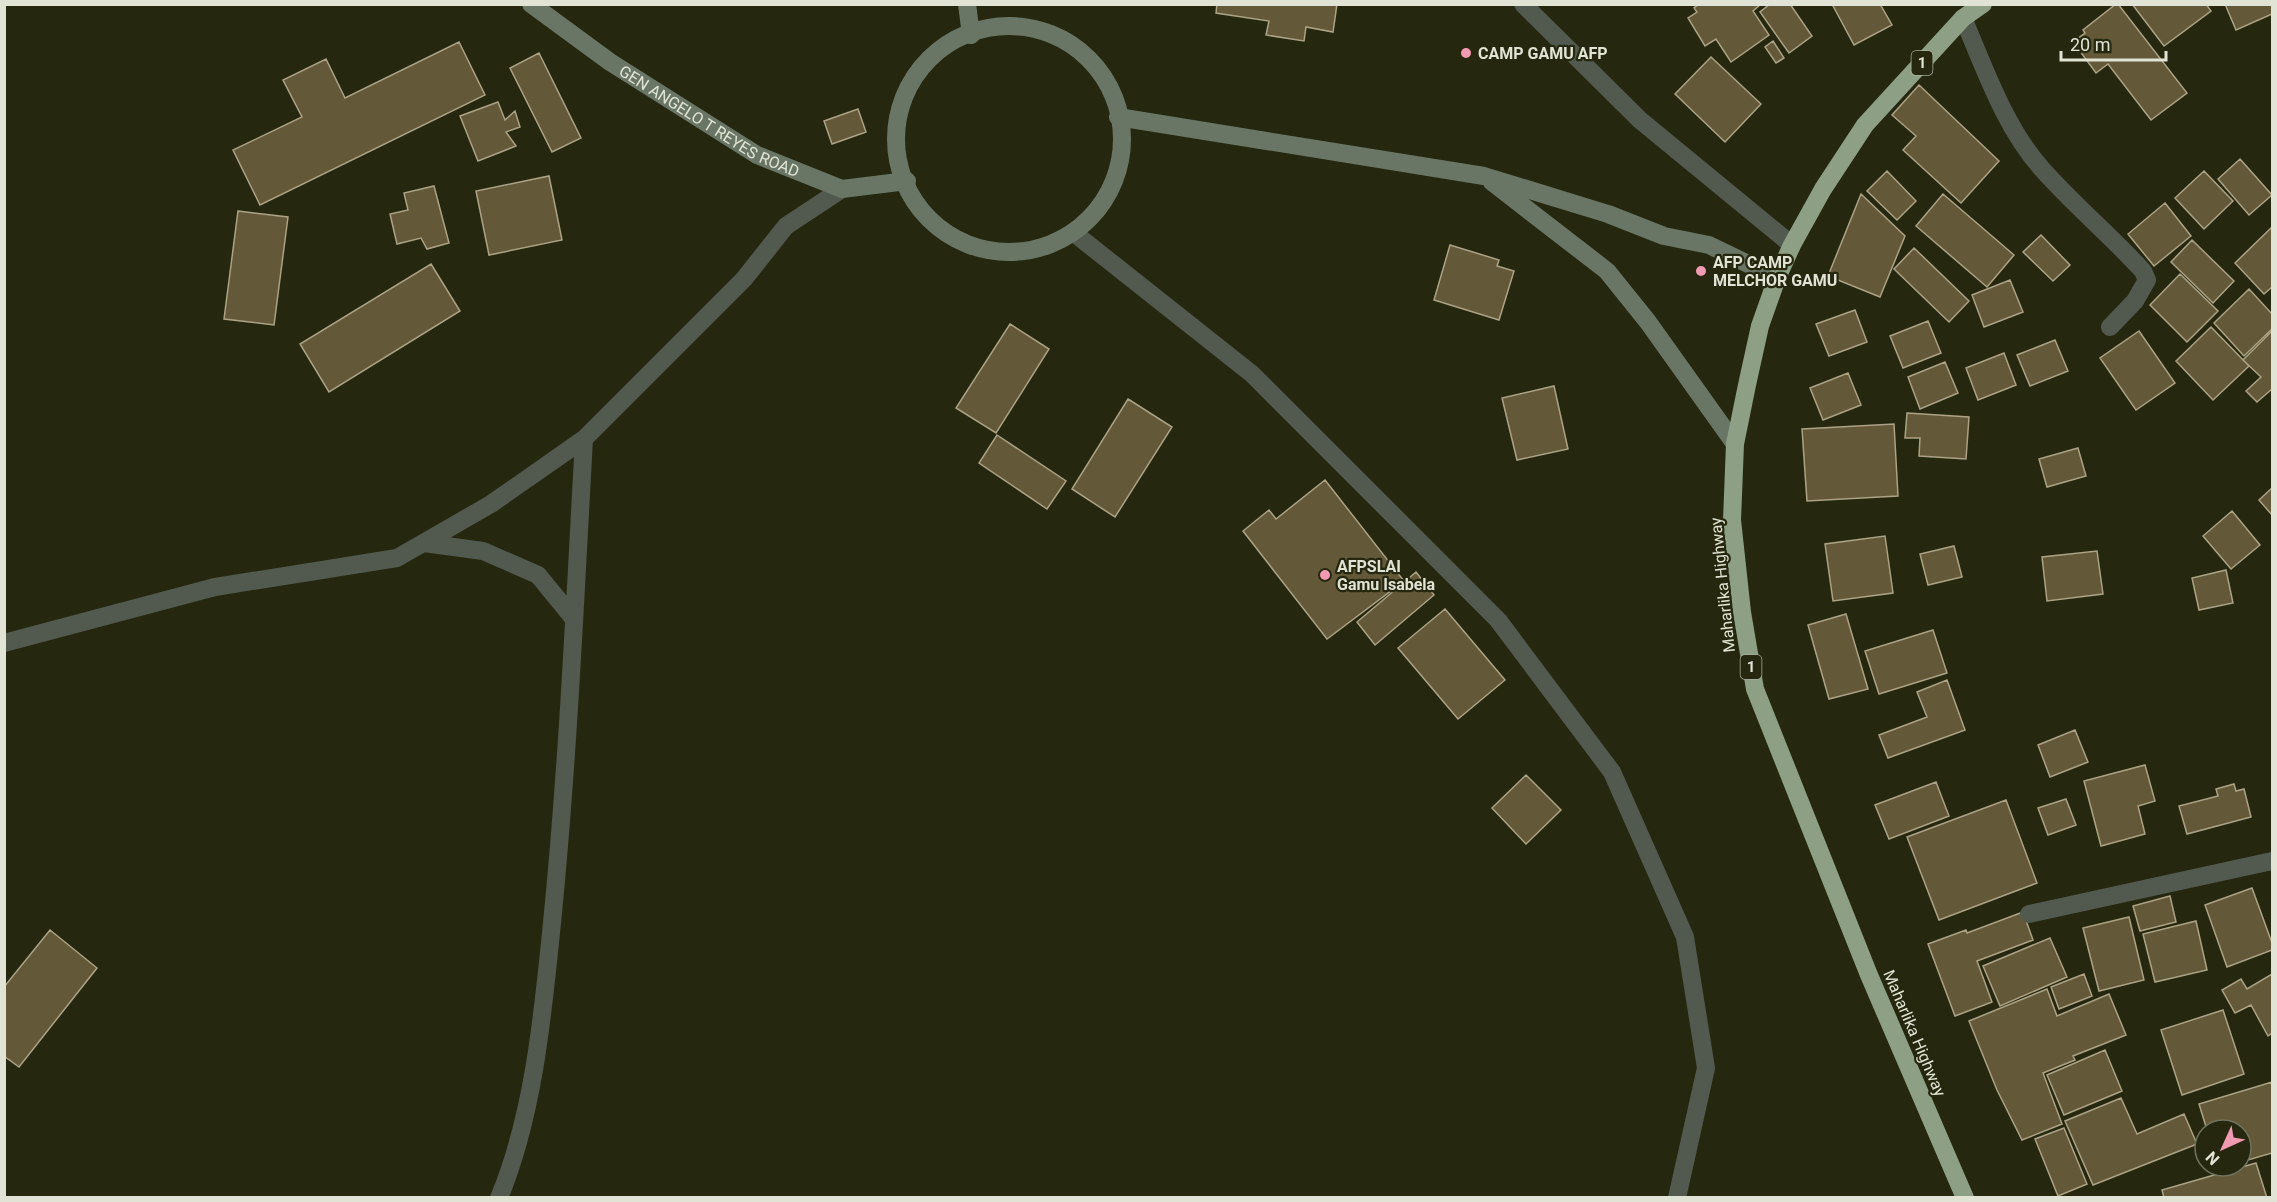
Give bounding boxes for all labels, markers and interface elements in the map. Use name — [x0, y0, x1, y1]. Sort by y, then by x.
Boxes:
scale bar — [2061, 24, 2166, 62]
text: 20 m — [2070, 34, 2110, 55]
place label: CAMP GAMU AFP — [1478, 44, 1608, 63]
marker: CAMP GAMU AFP — [1459, 46, 1473, 60]
road number: 1 — [1912, 51, 1932, 75]
street label: GEN ANGELO T REYES ROAD — [616, 61, 802, 181]
place label: AFP CAMP MELCHOR GAMU — [1713, 253, 1837, 290]
marker: AFP CAMP MELCHOR GAMU — [1694, 264, 1708, 278]
street label: Maharlika Highway — [1706, 516, 1739, 653]
place label: AFPSLAI Gamu Isabela — [1337, 557, 1436, 594]
marker: AFPSLAI Gamu Isabela — [1318, 568, 1332, 582]
road number: 1 — [1740, 655, 1762, 679]
street label: Maharlika Highway — [1879, 967, 1950, 1100]
north arrow — [2193, 1118, 2253, 1178]
text: N — [2202, 1148, 2223, 1169]

